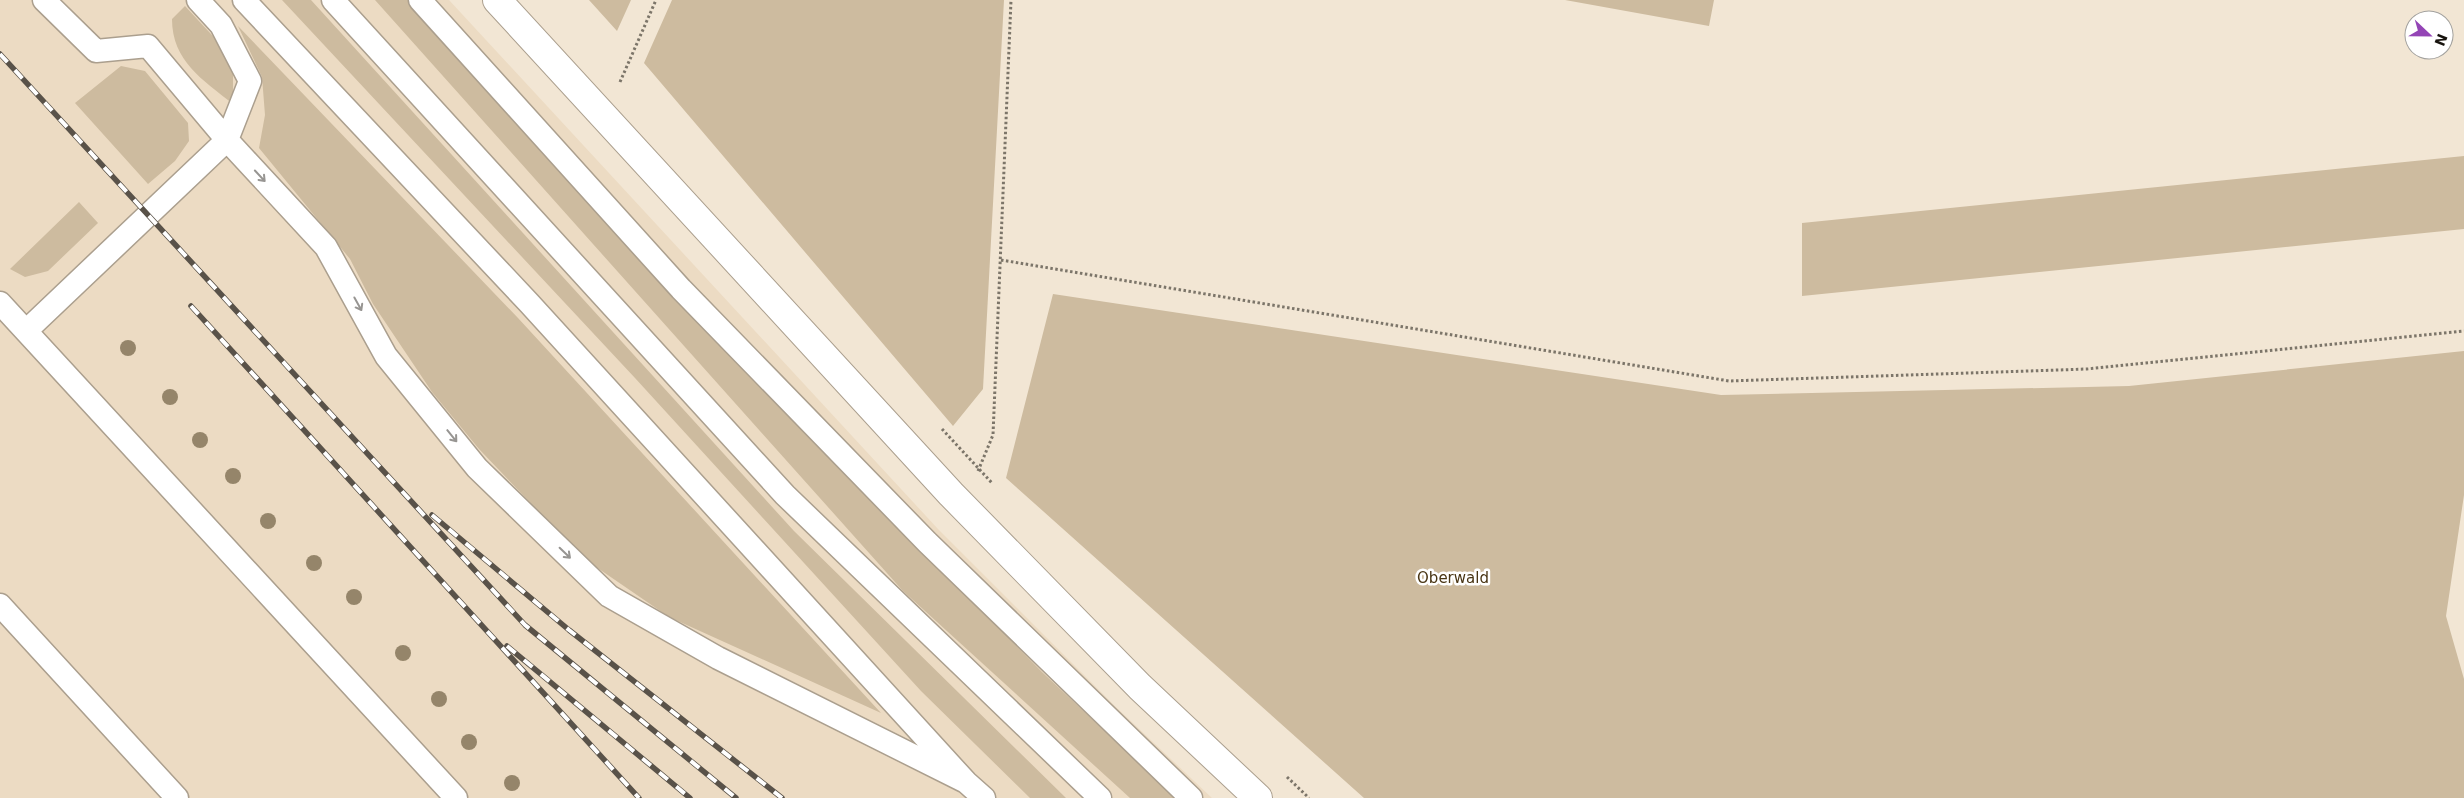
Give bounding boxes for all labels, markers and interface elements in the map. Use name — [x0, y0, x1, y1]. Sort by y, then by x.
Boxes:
north arrow — [2404, 10, 2454, 60]
text: N — [2431, 31, 2451, 48]
one-way arrow — [254, 170, 266, 182]
one-way arrow — [353, 297, 363, 312]
one-way arrow — [446, 430, 457, 443]
one-way arrow — [558, 547, 571, 559]
park label: Oberwald — [1417, 569, 1489, 587]

